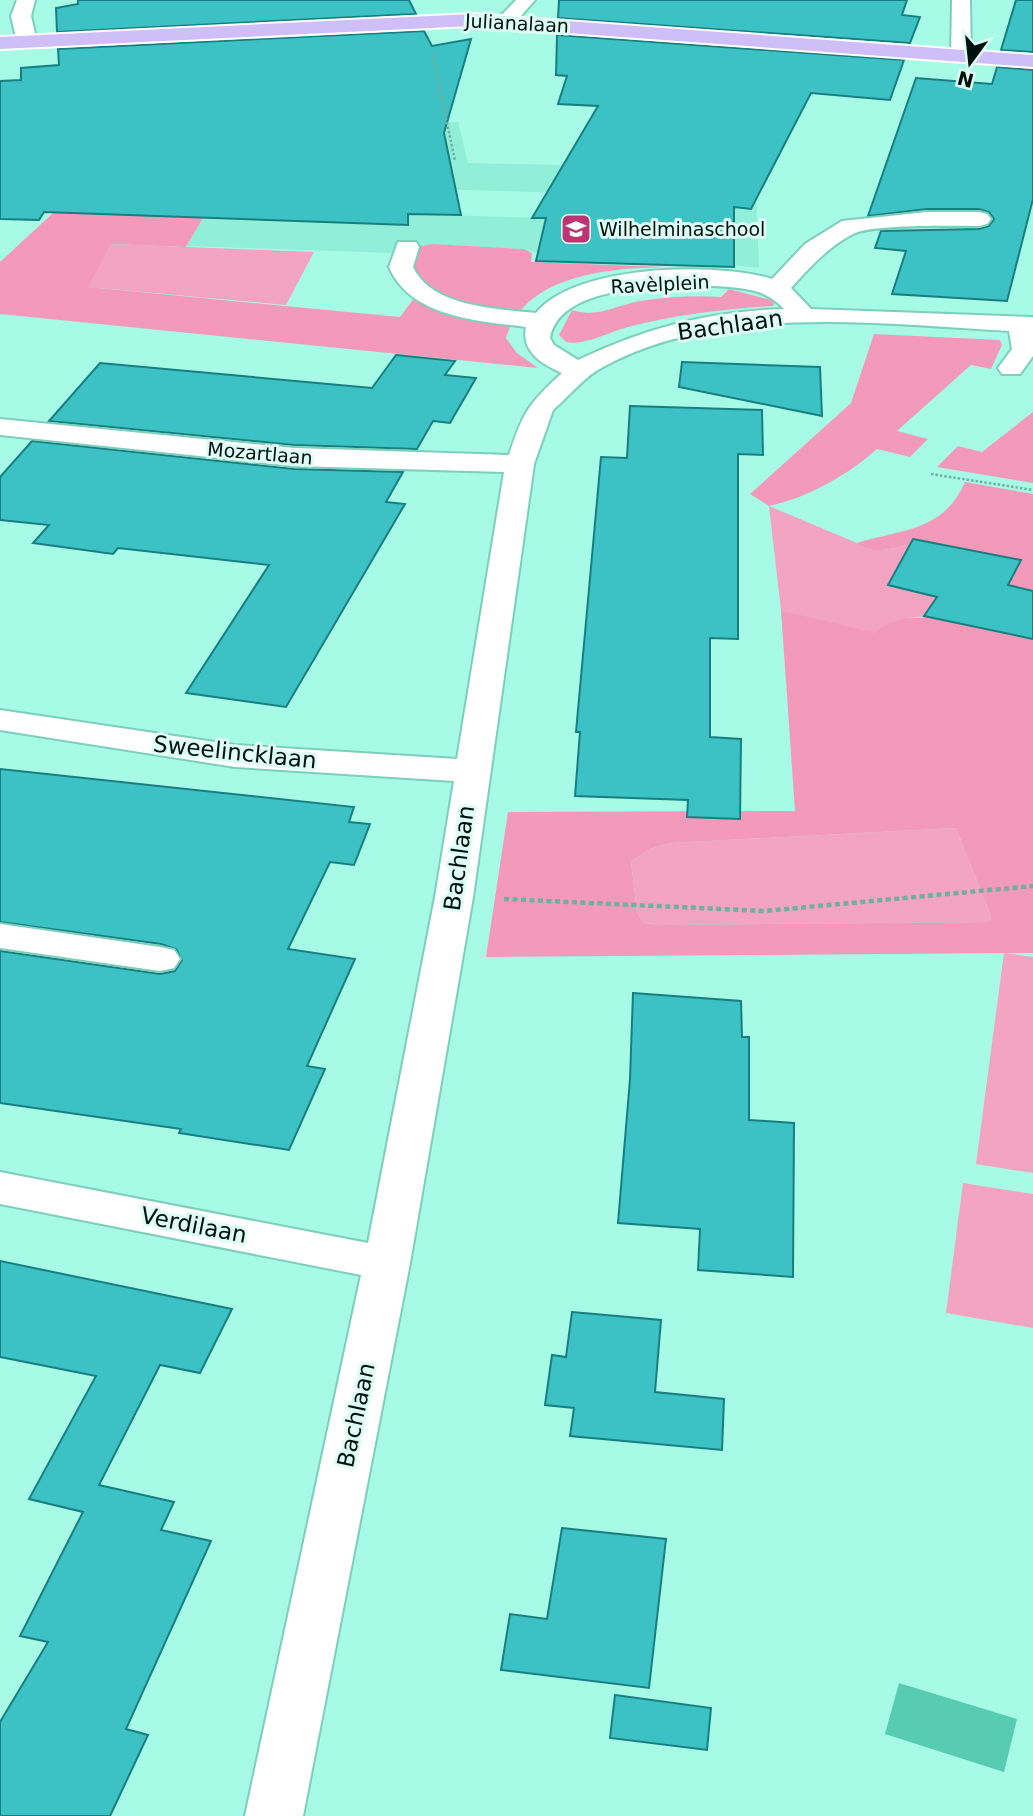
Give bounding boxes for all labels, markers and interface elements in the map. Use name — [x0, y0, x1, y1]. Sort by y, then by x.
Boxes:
street label: Julianalaan — [463, 9, 570, 37]
north arrow — [935, 28, 1005, 98]
text: N — [955, 67, 976, 92]
school or university icon: Wilhelminaschool — [559, 212, 593, 246]
place label: Wilhelminaschool — [599, 218, 765, 240]
street label: Ravèlplein — [610, 270, 710, 298]
street label: Bachlaan — [676, 305, 784, 345]
street label: Mozartlaan — [206, 437, 314, 469]
street label: Sweelincklaan — [152, 730, 318, 774]
street label: Bachlaan — [439, 804, 479, 912]
street label: Verdilaan — [139, 1202, 249, 1248]
street label: Bachlaan — [332, 1360, 380, 1470]

